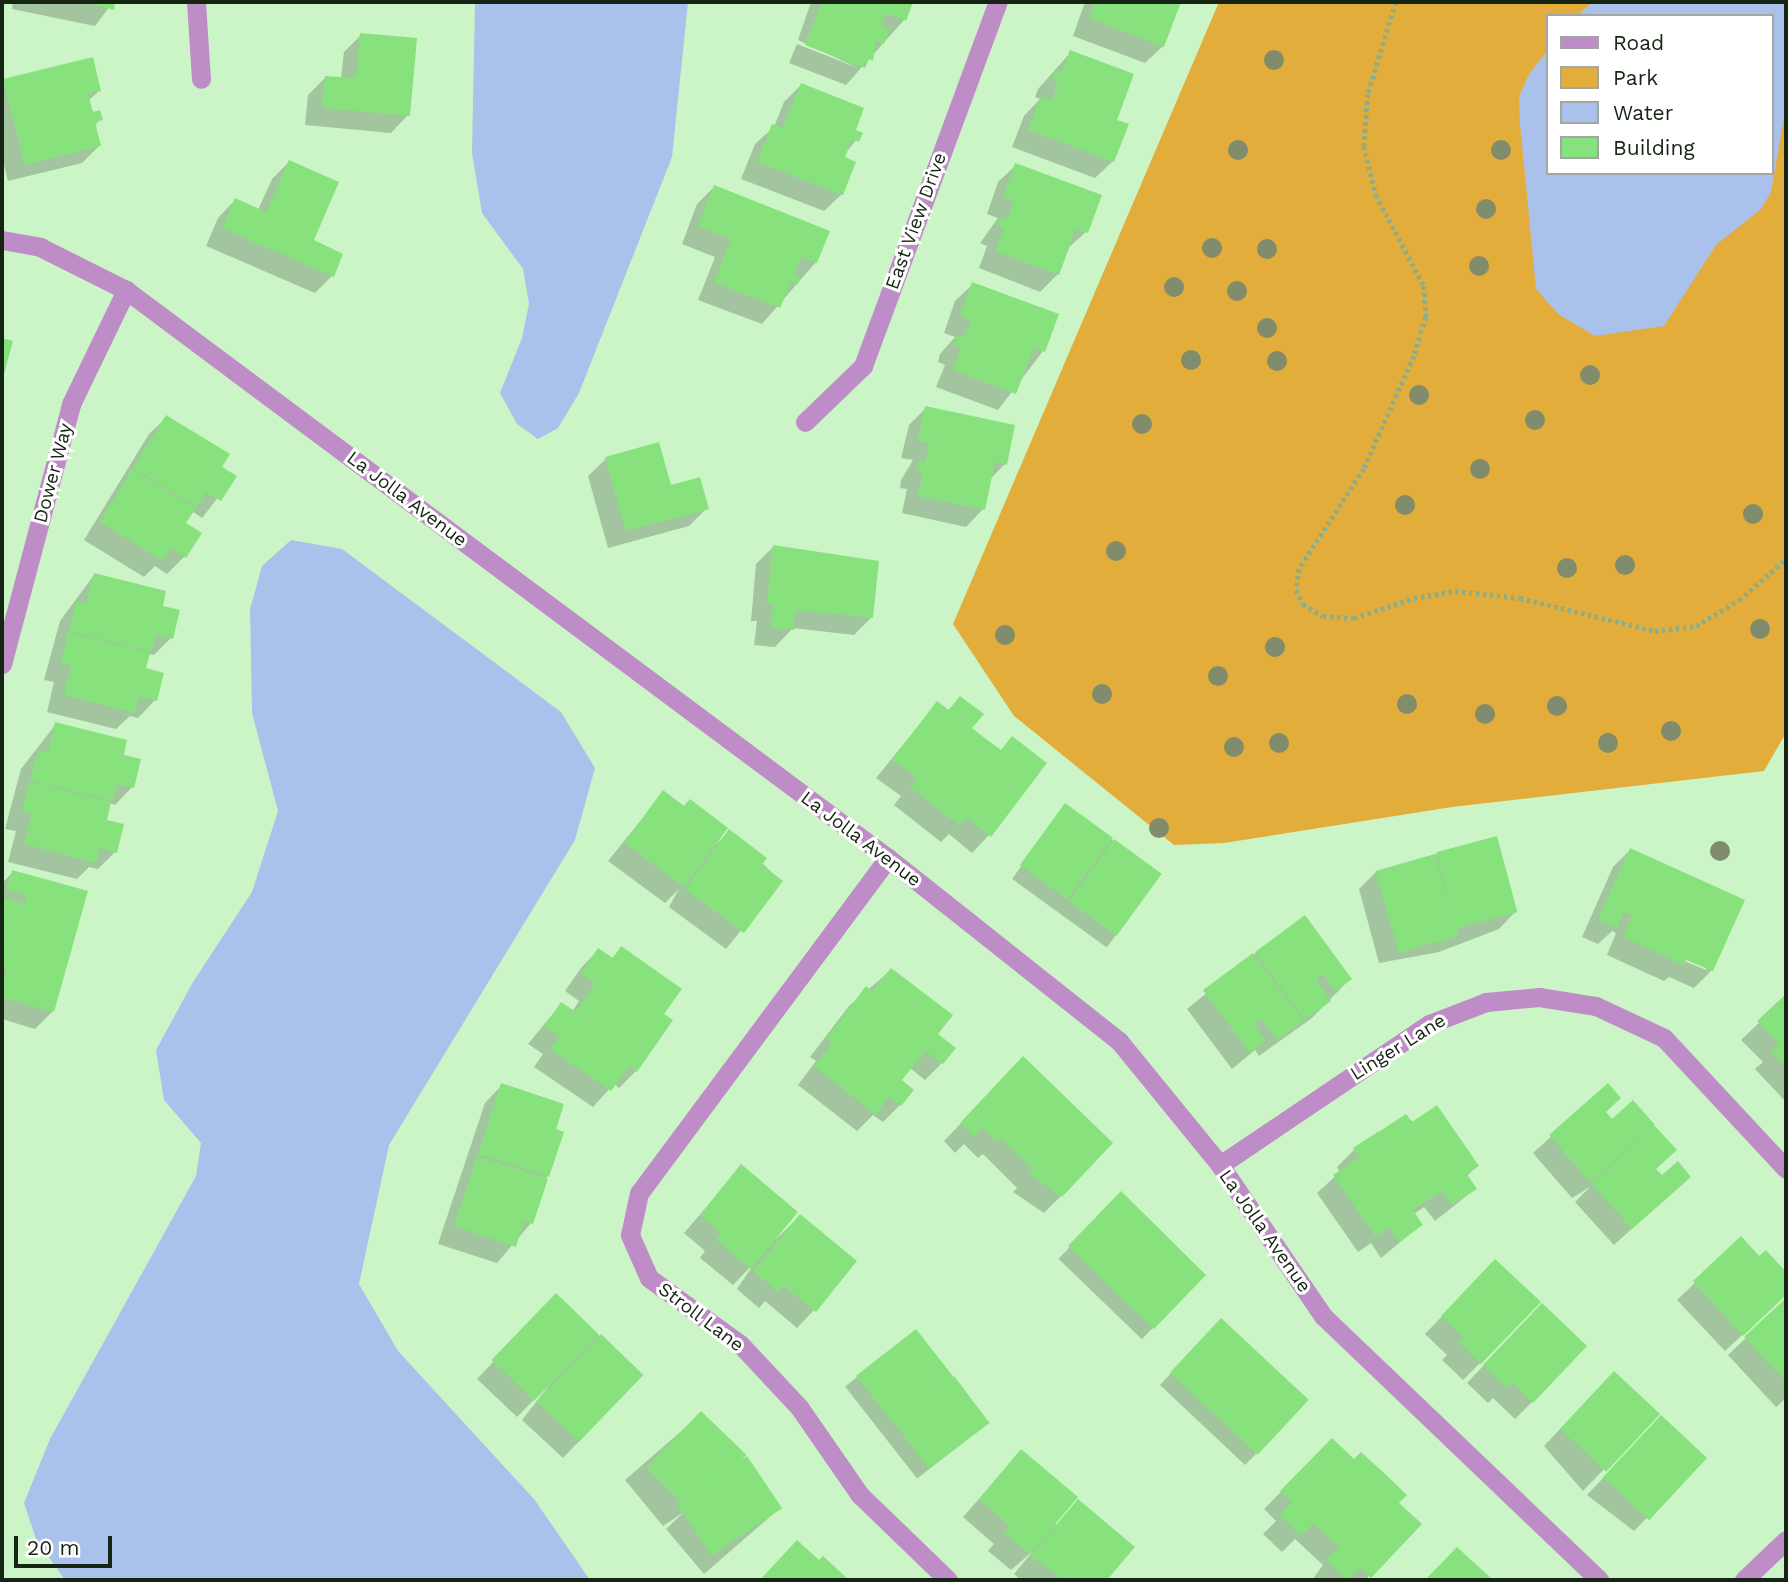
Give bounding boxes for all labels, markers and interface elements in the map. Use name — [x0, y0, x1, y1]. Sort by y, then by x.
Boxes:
legend — [1546, 14, 1774, 175]
text: Road — [1613, 30, 1664, 55]
text: Park — [1613, 65, 1658, 90]
text: Water — [1613, 100, 1673, 125]
text: Building — [1613, 135, 1695, 160]
street label: East View Drive — [880, 149, 952, 293]
street label: Dower Way — [29, 420, 77, 526]
street label: La Jolla Avenue — [342, 446, 472, 552]
street label: La Jolla Avenue — [796, 786, 926, 892]
street label: Linger Lane — [1346, 1009, 1450, 1085]
street label: La Jolla Avenue — [1214, 1164, 1316, 1298]
street label: Stroll Lane — [653, 1277, 749, 1357]
scale bar — [18, 1522, 116, 1566]
text: 20 m — [27, 1535, 79, 1560]

